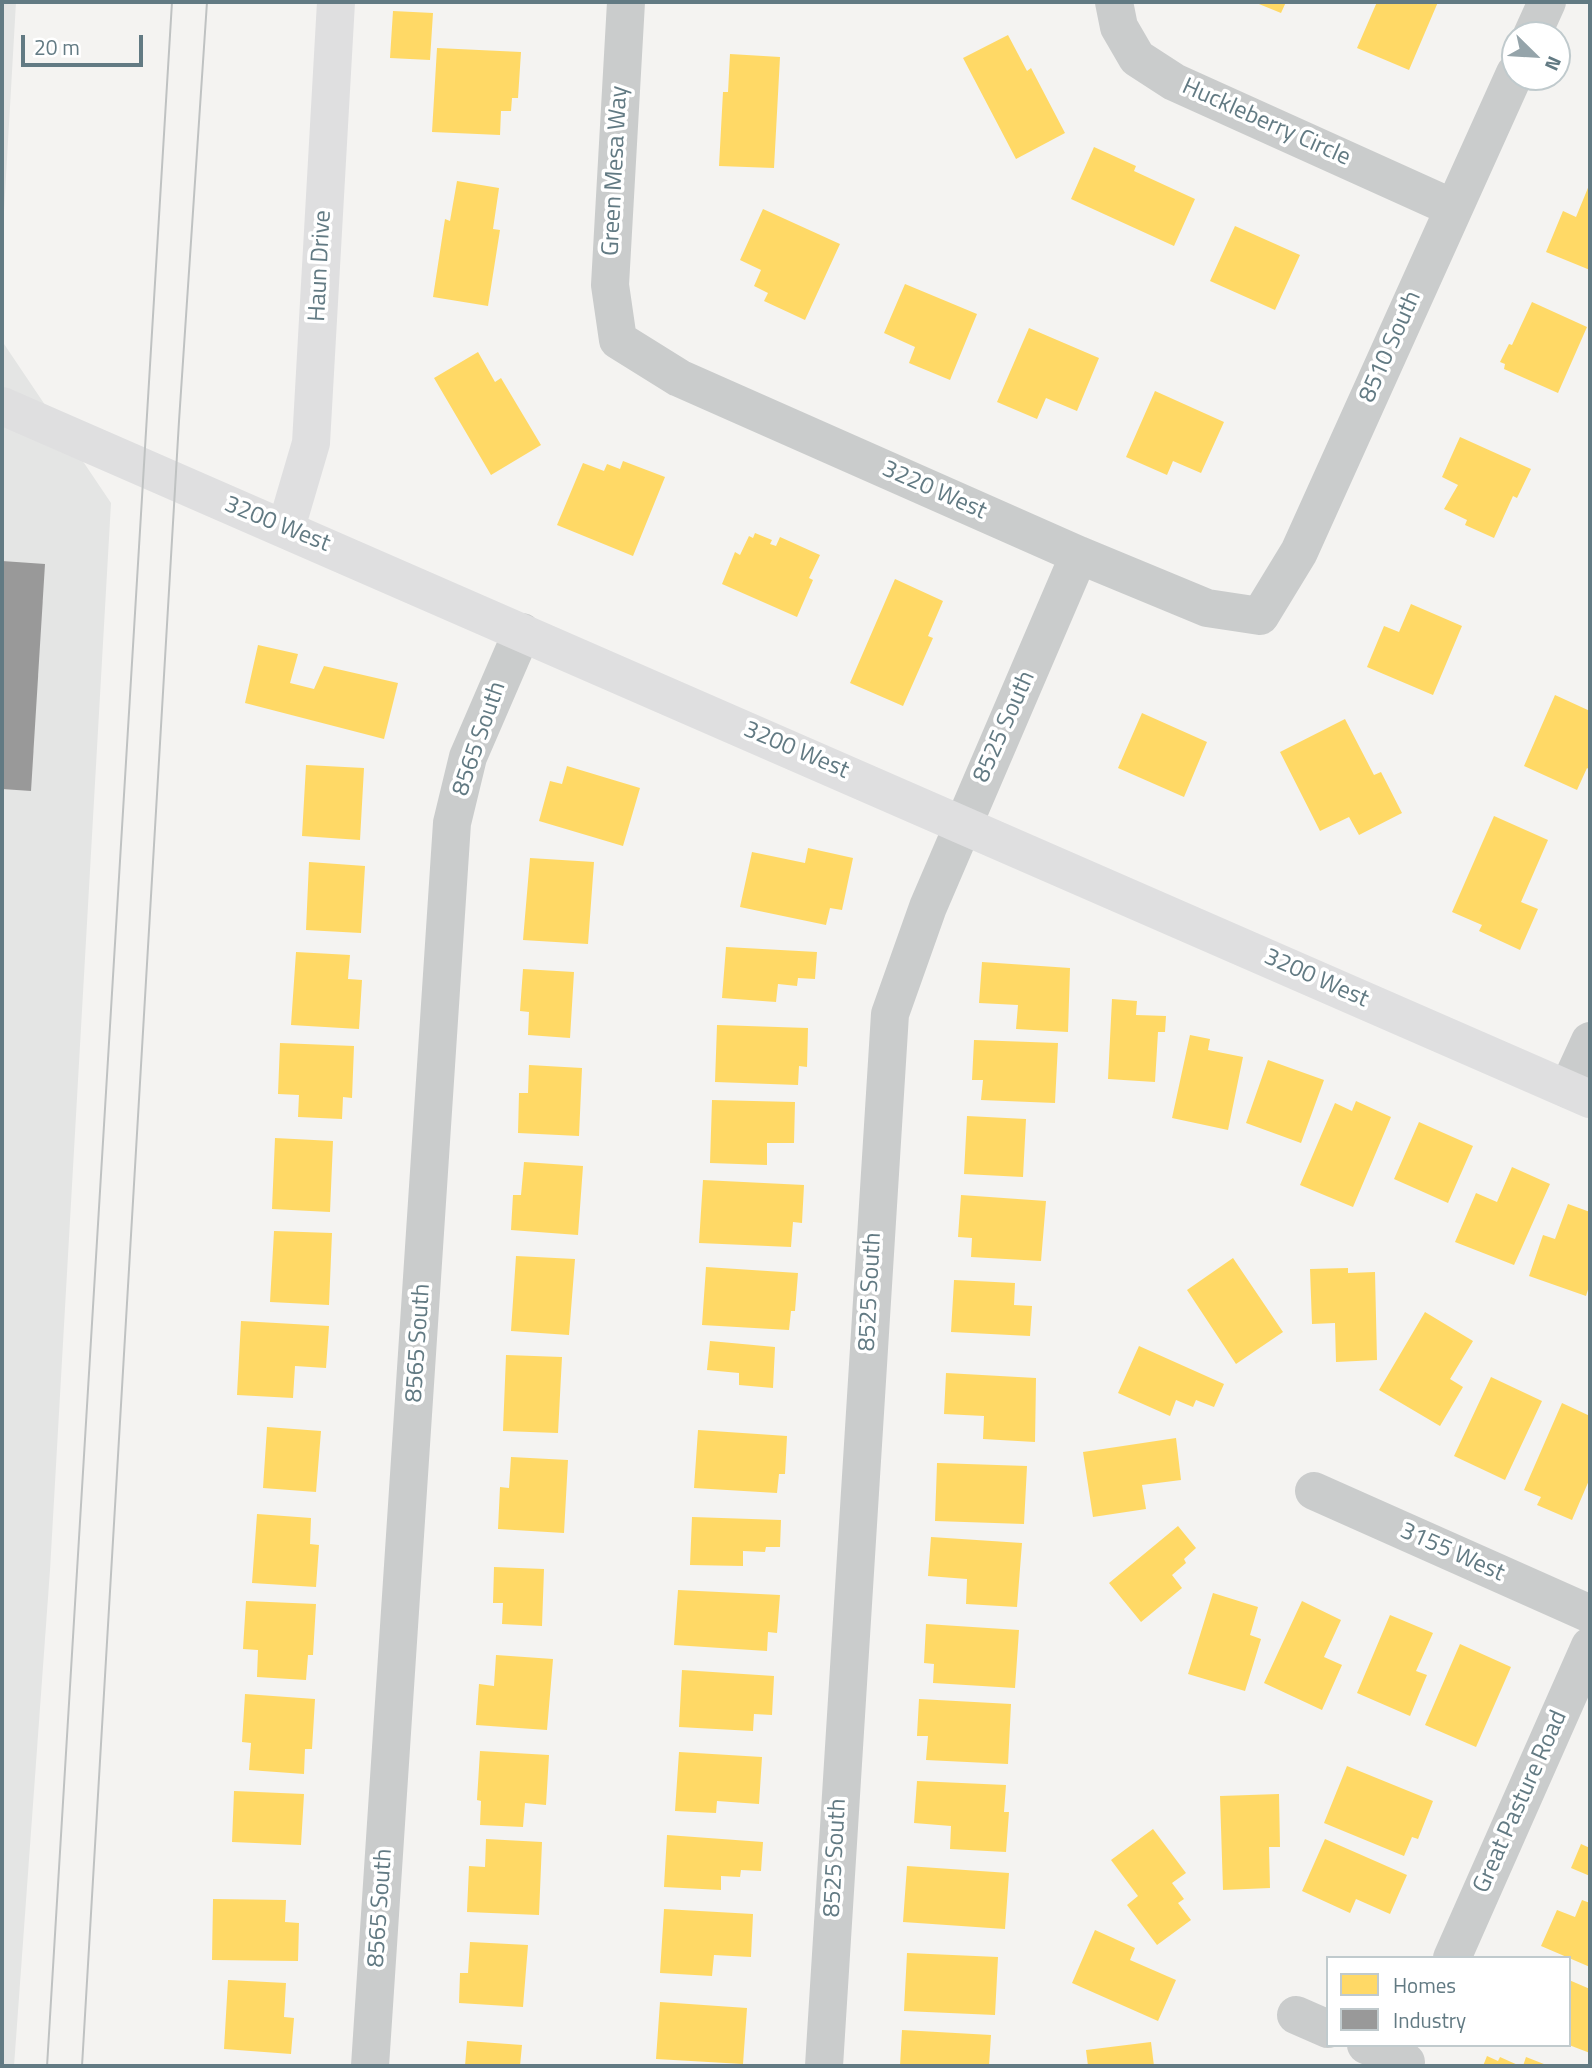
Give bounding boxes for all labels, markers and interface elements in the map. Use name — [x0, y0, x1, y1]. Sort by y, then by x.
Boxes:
scale bar — [24, 21, 147, 65]
north arrow — [1501, 21, 1571, 91]
text: 20 m — [34, 31, 80, 63]
text: N — [1538, 52, 1570, 76]
street label: Huckleberry Circle — [1177, 73, 1355, 173]
street label: Green Mesa Way — [597, 85, 635, 257]
street label: Haun Drive — [304, 210, 338, 322]
street label: 8510 South — [1354, 287, 1428, 407]
street label: 3220 West — [877, 455, 991, 527]
street label: 3200 West — [220, 491, 334, 559]
street label: 8525 South — [968, 667, 1042, 787]
street label: 8565 South — [447, 678, 513, 800]
street label: 3200 West — [739, 716, 853, 786]
street label: 3200 West — [1259, 943, 1373, 1015]
street label: 8525 South — [854, 1232, 888, 1352]
street label: 8565 South — [400, 1283, 438, 1403]
street label: 3155 West — [1395, 1517, 1509, 1589]
street label: Great Pasture Road — [1468, 1706, 1574, 1898]
street label: 8525 South — [819, 1798, 853, 1918]
street label: 8565 South — [362, 1848, 400, 1968]
legend — [1326, 1956, 1571, 2047]
text: Homes — [1393, 1969, 1456, 2001]
text: Industry — [1393, 2004, 1466, 2036]

